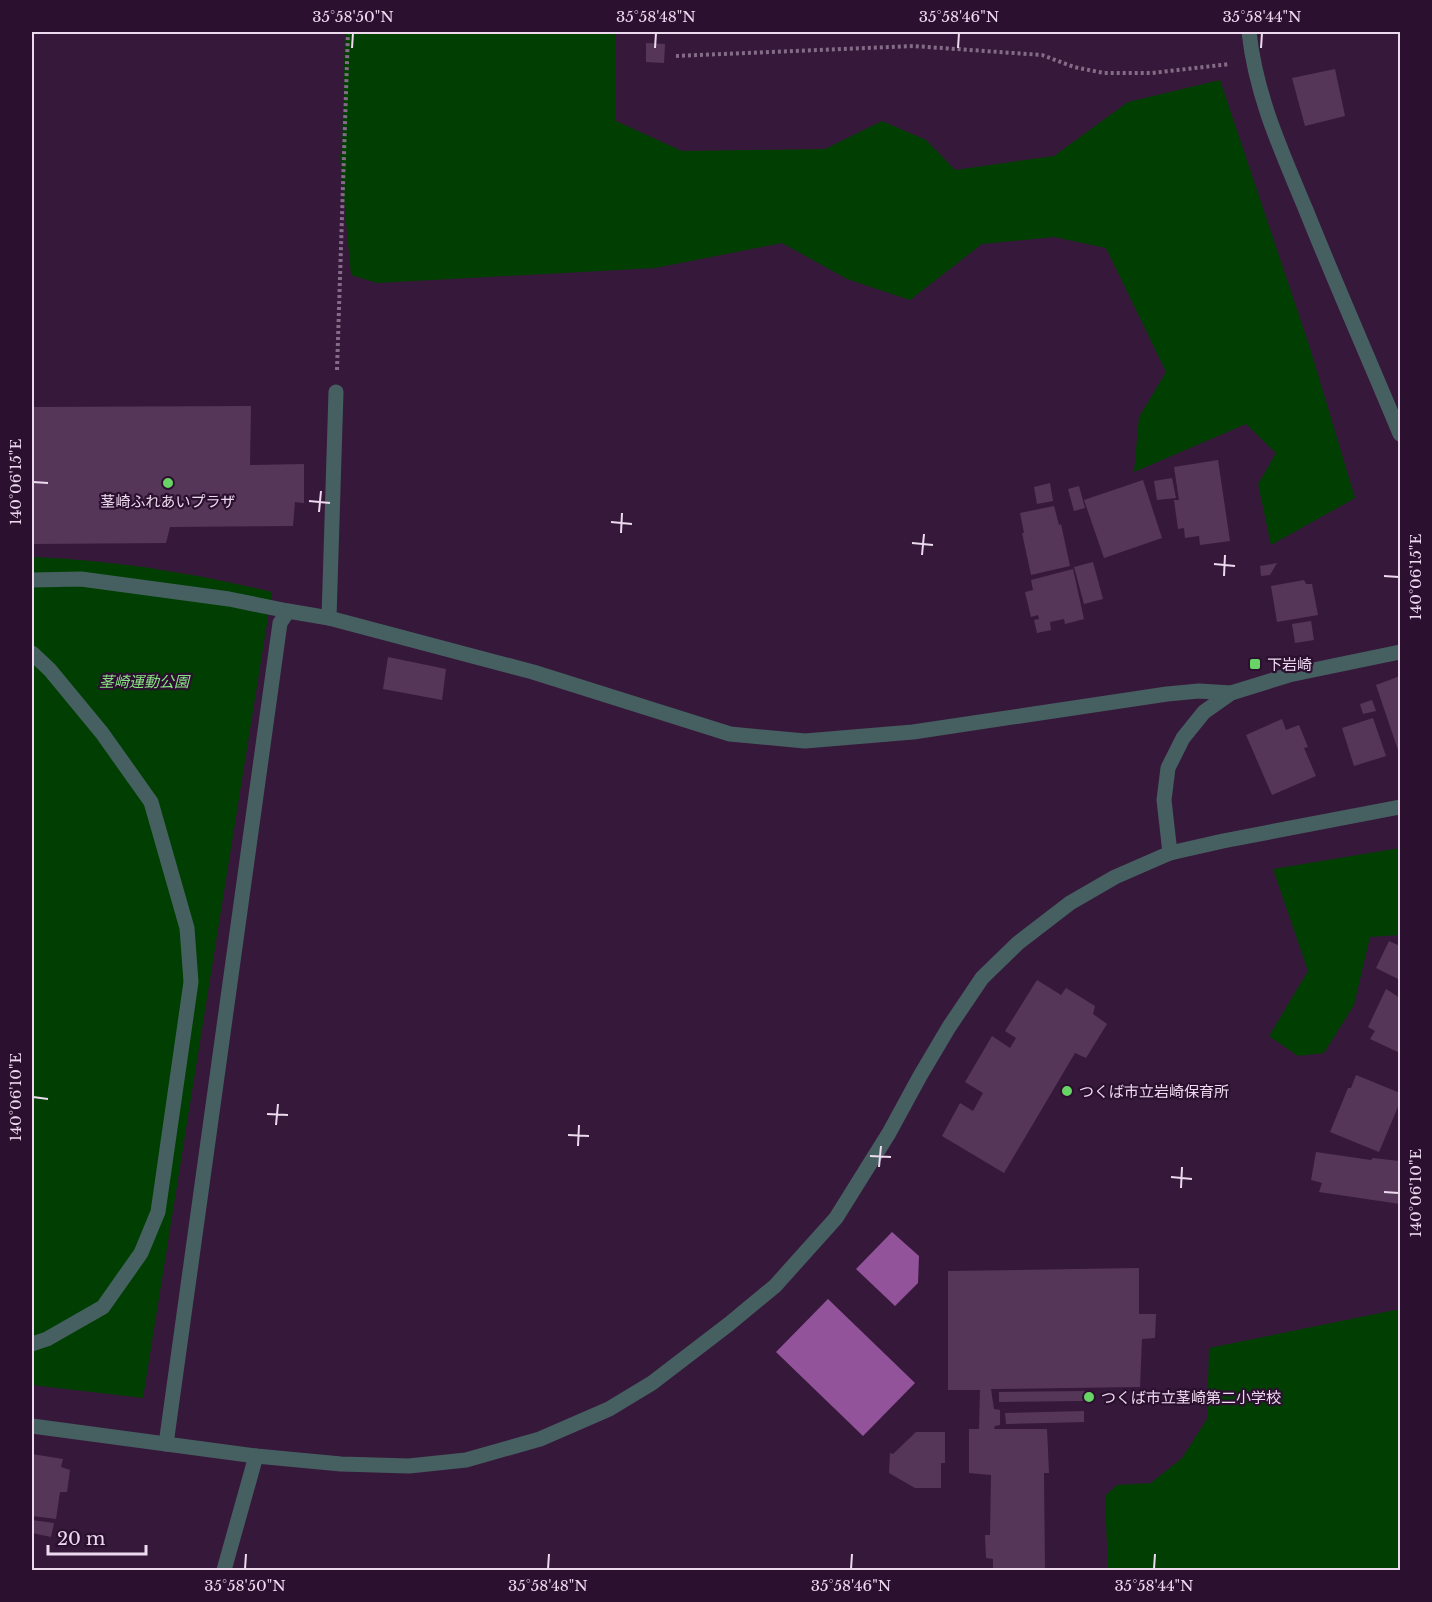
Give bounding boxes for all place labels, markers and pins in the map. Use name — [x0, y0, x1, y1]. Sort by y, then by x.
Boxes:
marker: 茎崎ふれあいプラザ — [161, 476, 175, 490]
place label: 茎崎ふれあいプラザ — [100, 492, 236, 511]
place label: 下岩崎 — [1267, 655, 1312, 674]
marker: 下岩崎 — [1248, 657, 1262, 671]
place label: つくば市立岩崎保育所 — [1079, 1082, 1229, 1101]
marker: つくば市立岩崎保育所 — [1060, 1084, 1074, 1098]
place label: つくば市立茎崎第二小学校 — [1101, 1388, 1281, 1407]
marker: つくば市立茎崎第二小学校 — [1082, 1390, 1096, 1404]

